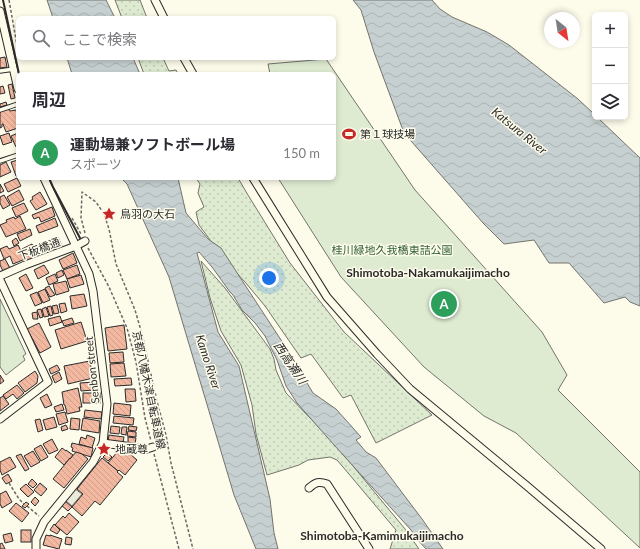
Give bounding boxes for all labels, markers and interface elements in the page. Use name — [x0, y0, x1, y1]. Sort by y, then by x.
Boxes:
north arrow — [544, 12, 580, 48]
map controls — [592, 12, 628, 120]
button: + — [592, 12, 628, 48]
search box — [16, 16, 336, 60]
icon: search — [30, 27, 52, 49]
text: ここで検索 — [62, 30, 137, 48]
button: − — [592, 48, 628, 84]
button: layers — [592, 84, 628, 120]
text: 周辺 — [32, 89, 66, 110]
water label: Katsura River — [489, 104, 551, 158]
sports icon: 第１球技場 — [341, 126, 357, 142]
place label: 第１球技場 — [360, 127, 415, 140]
text: 運動場兼ソフトボール場 — [70, 135, 235, 153]
text: A — [40, 145, 50, 161]
text: 150 m — [283, 145, 320, 161]
text: スポーツ — [70, 156, 122, 172]
place icon: 鳥羽の大石 — [101, 206, 117, 222]
place label: 鳥羽の大石 — [120, 207, 175, 220]
street label: 下板橋通 — [16, 235, 62, 262]
park label: 桂川緑地久我橋東詰公園 — [332, 243, 453, 256]
district label: Shimotoba-Nakamukaijimacho — [346, 265, 510, 280]
your location — [259, 268, 279, 288]
pin: A — [431, 289, 457, 319]
street label: 京都八幡木津自転車道線 — [131, 329, 168, 450]
water label: Kamo River — [193, 332, 225, 392]
street label: Senbon street — [82, 336, 101, 404]
water label: 西高瀬川 — [271, 339, 311, 388]
place icon: 地蔵尊 — [96, 441, 112, 457]
place label: 地蔵尊 — [115, 442, 148, 455]
district label: Shimotoba-Kamimukaijimacho — [300, 528, 464, 543]

